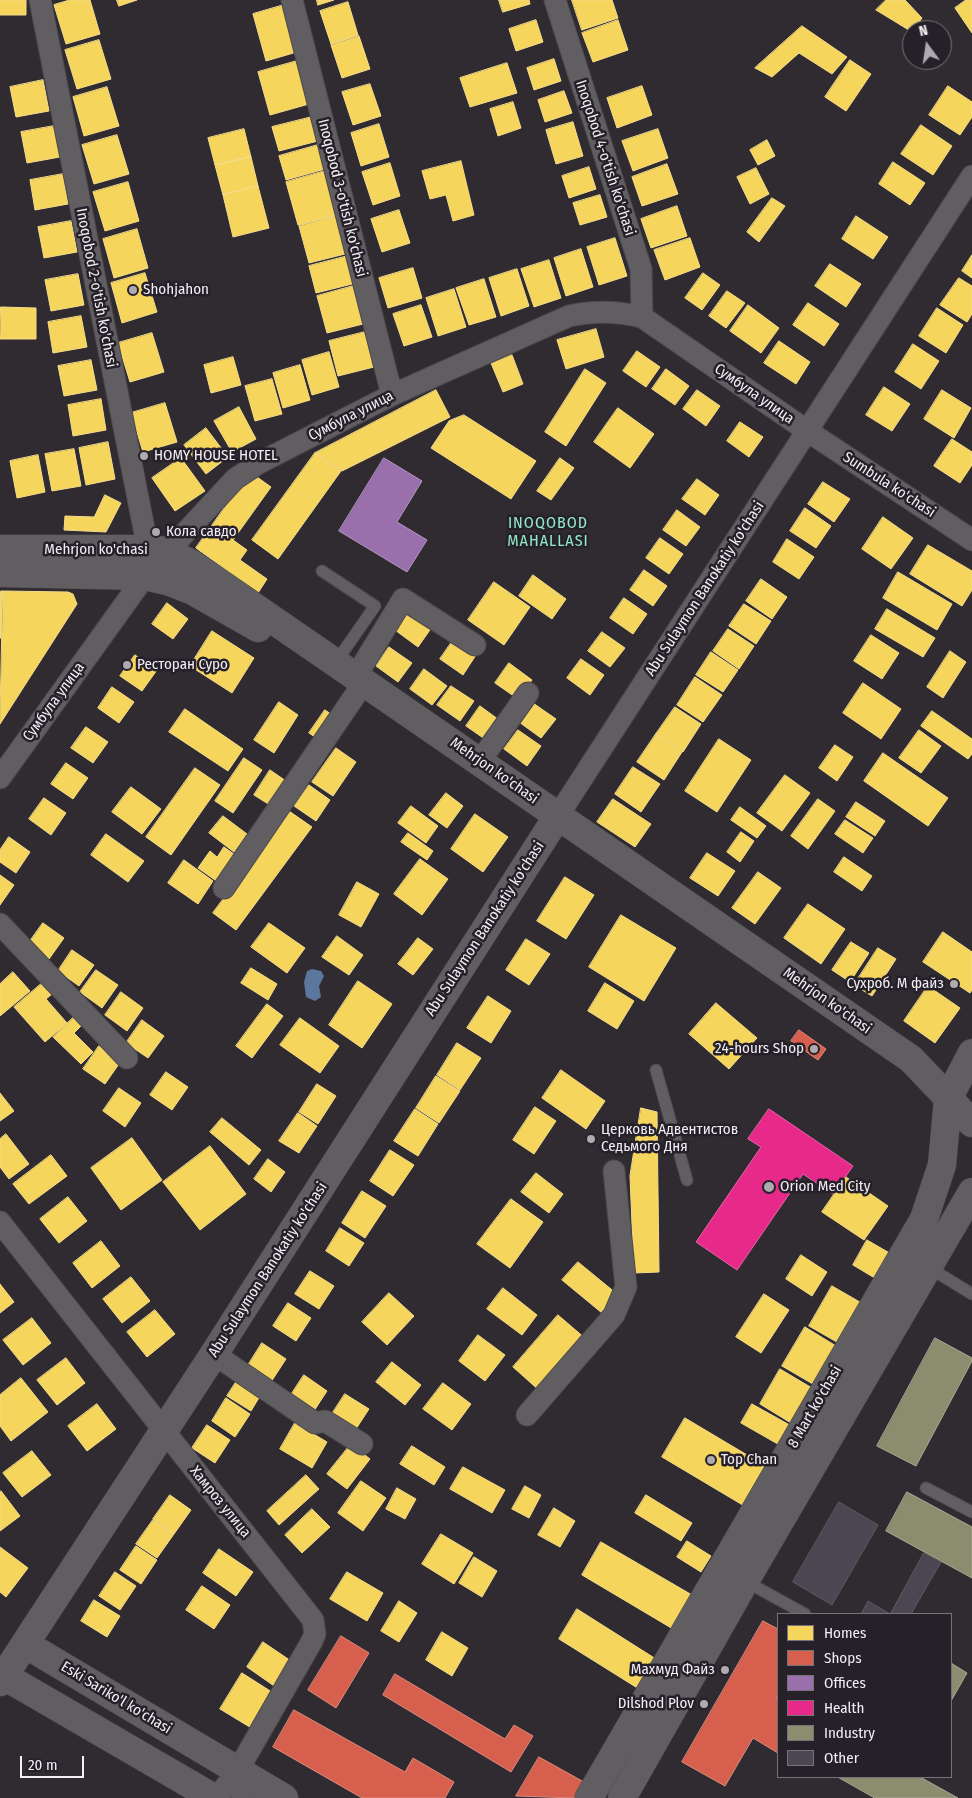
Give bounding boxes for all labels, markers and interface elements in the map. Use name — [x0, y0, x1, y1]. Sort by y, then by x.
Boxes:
north arrow — [902, 20, 952, 70]
text: N — [917, 22, 930, 40]
street label: Inoqobod 4-o'tish ko'chasi — [571, 78, 639, 238]
street label: Inoqobod 3-o'tish ko'chasi — [314, 117, 370, 279]
street label: Inoqobod 2-o'tish ko'chasi — [72, 207, 120, 369]
place label: Shohjahon — [143, 281, 209, 299]
marker: Shohjahon — [127, 284, 139, 296]
street label: Сумбула улица — [711, 360, 797, 428]
street label: Сумбула улица — [305, 387, 397, 445]
place label: HOMY HOUSE HOTEL — [154, 447, 278, 465]
street label: Sumbula ko'chasi — [839, 448, 939, 522]
marker: HOMY HOUSE HOTEL — [138, 450, 150, 462]
street label: Abu Sulaymon Banokatiy ko'chasi — [642, 498, 768, 680]
district label: INOQOBOD MAHALLASI — [506, 514, 590, 552]
place label: Кола савдо — [166, 523, 237, 541]
marker: Кола савдо — [150, 526, 162, 538]
street label: Mehrjon ko'chasi — [44, 541, 148, 559]
place label: Ресторан Суро — [137, 656, 228, 674]
street label: Сумбула улица — [19, 659, 89, 745]
marker: Ресторан Суро — [121, 659, 133, 671]
street label: Mehrjon ko'chasi — [446, 734, 542, 808]
street label: Abu Sulaymon Banokatiy ko'chasi — [422, 838, 548, 1020]
street label: Mehrjon ko'chasi — [779, 964, 875, 1038]
place label: Сухроб. М файз — [847, 975, 944, 993]
marker: Сухроб. М файз — [948, 978, 960, 990]
place label: 24-hours Shop — [715, 1040, 804, 1058]
marker: 24-hours Shop — [808, 1043, 820, 1055]
place label: Церковь Адвентистов Седьмого Дня — [601, 1121, 738, 1156]
marker: Церковь Адвентистов Седьмого Дня — [585, 1133, 597, 1145]
place label: Orion Med City — [780, 1178, 870, 1196]
street label: Abu Sulaymon Banokatiy ko'chasi — [205, 1179, 331, 1361]
marker: Orion Med City — [762, 1180, 776, 1194]
street label: 8 Mart ko'chasi — [784, 1363, 846, 1451]
place label: Top Chan — [721, 1451, 777, 1469]
marker: Top Chan — [705, 1454, 717, 1466]
street label: Хамроз улица — [186, 1463, 254, 1541]
legend — [777, 1613, 952, 1778]
text: Homes — [824, 1624, 866, 1642]
text: Shops — [824, 1649, 862, 1667]
street label: Eski Sariko'l ko'chasi — [57, 1658, 175, 1738]
place label: Махмуд Файз — [631, 1661, 715, 1679]
marker: Махмуд Файз — [719, 1664, 731, 1676]
text: Offices — [824, 1674, 866, 1692]
place label: Dilshod Plov — [618, 1695, 694, 1713]
marker: Dilshod Plov — [698, 1698, 710, 1710]
text: Health — [824, 1699, 864, 1717]
text: Industry — [824, 1724, 875, 1742]
scale bar — [22, 1746, 86, 1778]
text: Other — [824, 1749, 859, 1767]
text: 20 m — [28, 1756, 58, 1774]

